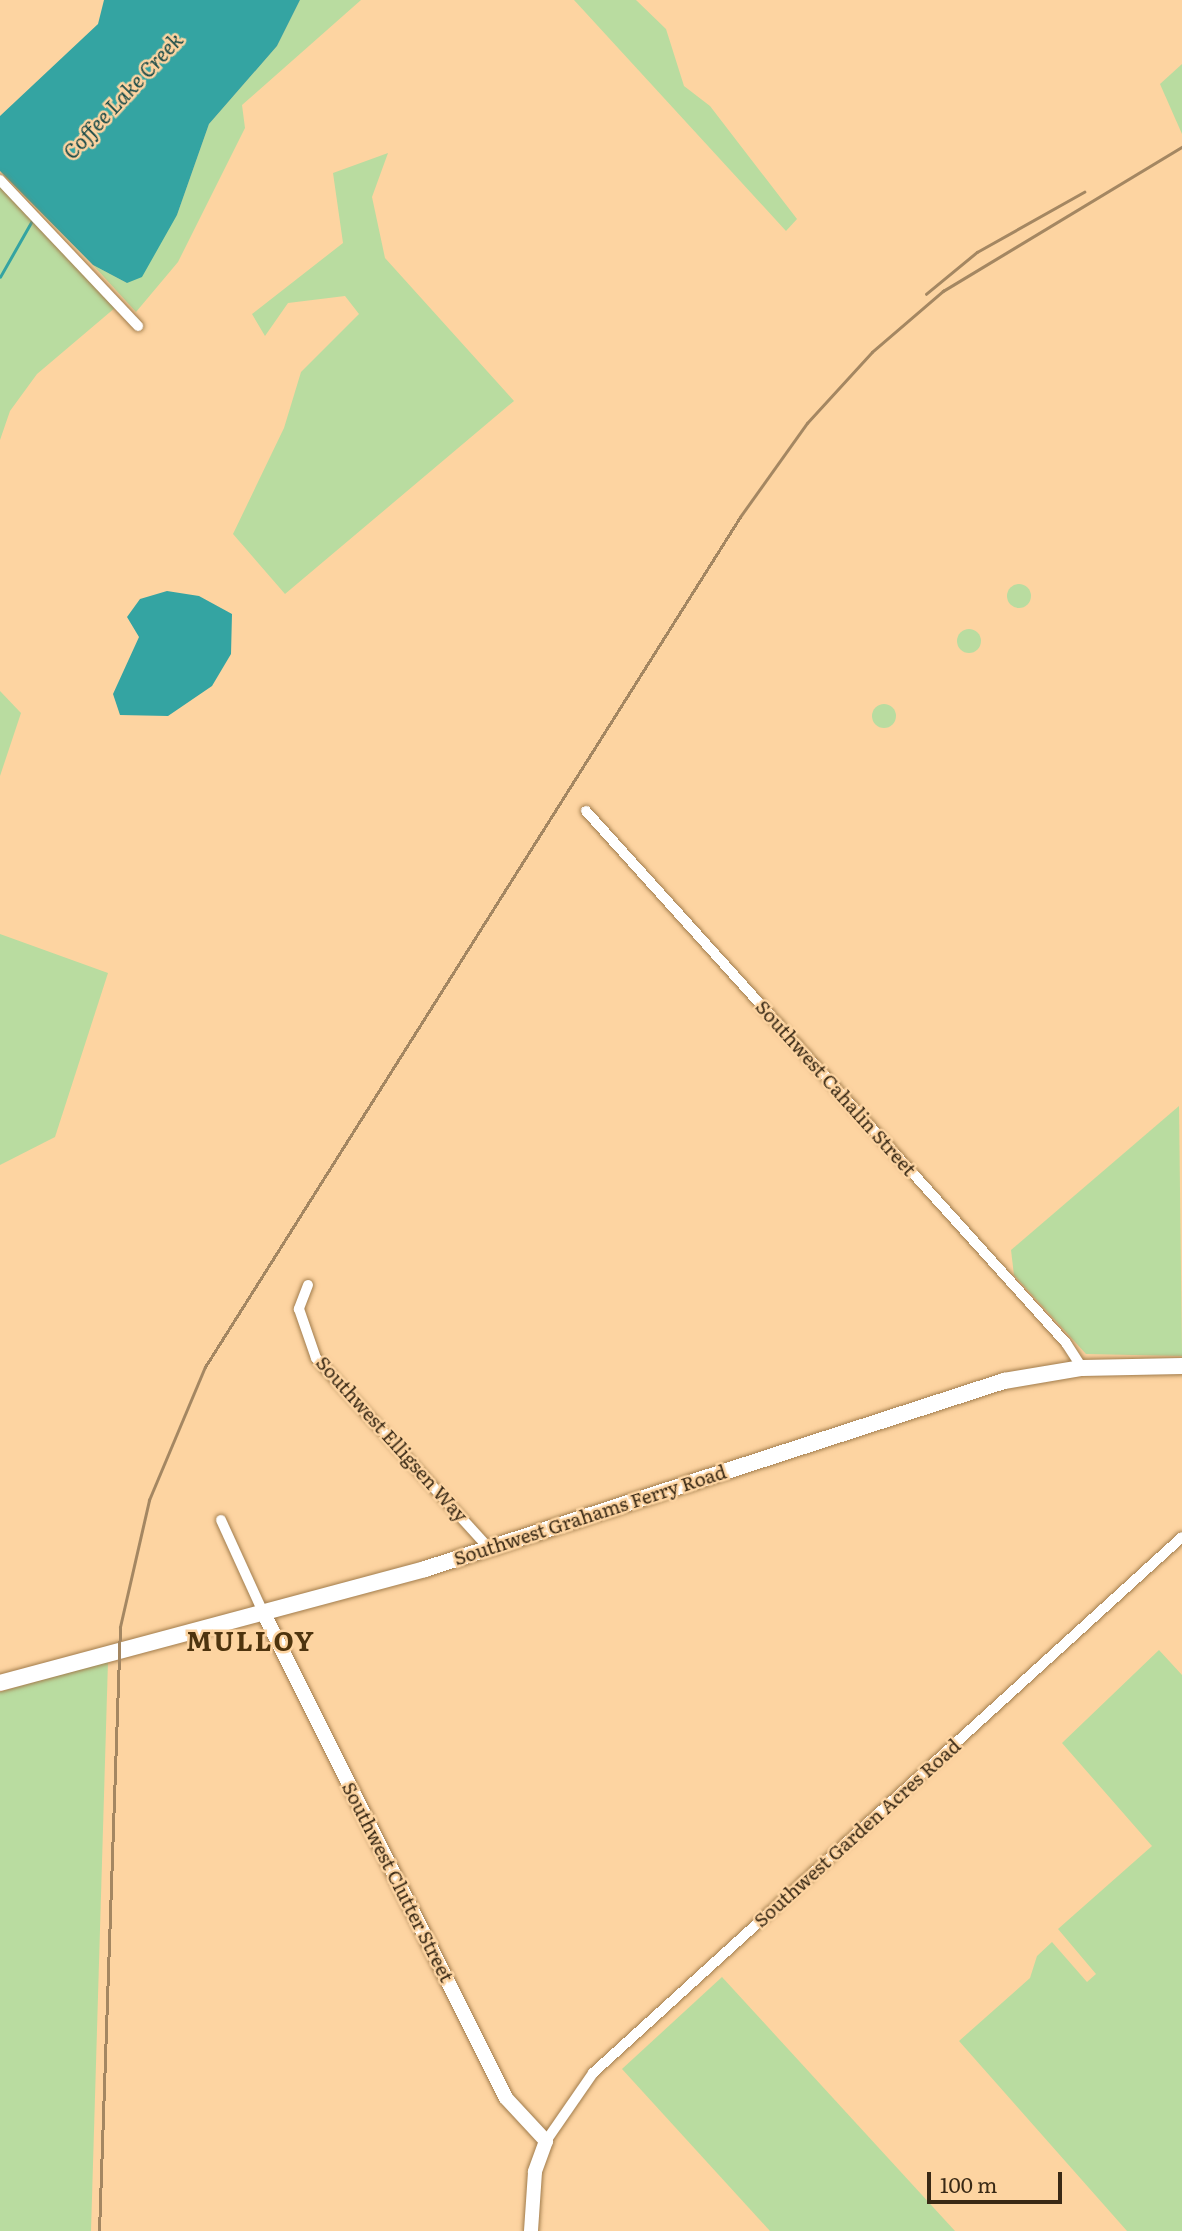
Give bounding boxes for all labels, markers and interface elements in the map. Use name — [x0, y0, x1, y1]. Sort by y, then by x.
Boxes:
water label: Coffee Lake Creek — [57, 27, 187, 163]
street label: Southwest Cahalin Street — [751, 995, 921, 1181]
street label: Southwest Elligsen Way — [311, 1351, 473, 1527]
street label: Southwest Grahams Ferry Road — [451, 1460, 729, 1570]
district label: MULLOY — [187, 1624, 315, 1656]
street label: Southwest Garden Acres Road — [749, 1734, 965, 1932]
street label: Southwest Clutter Street — [338, 1778, 458, 1986]
scale bar — [930, 2158, 1065, 2202]
text: 100 m — [940, 2168, 997, 2199]

